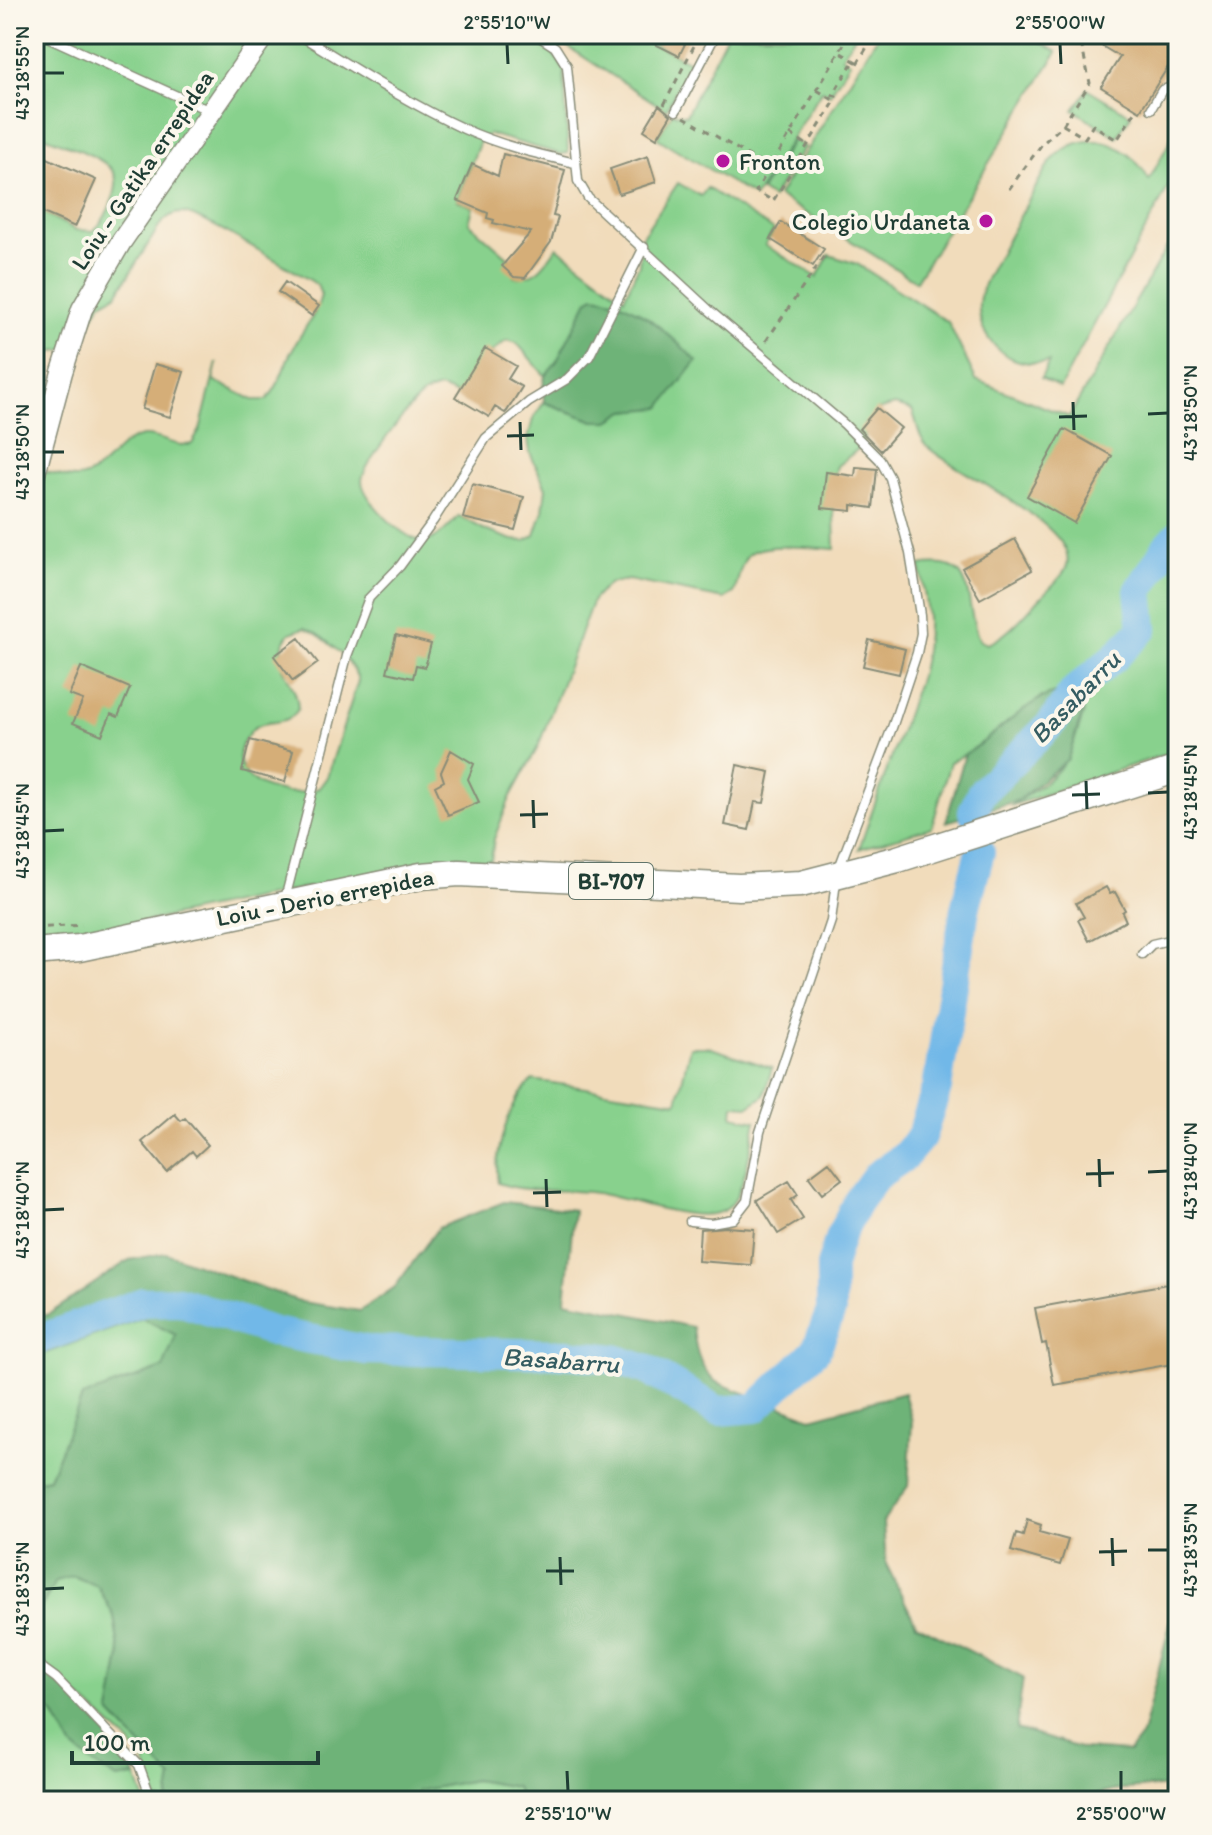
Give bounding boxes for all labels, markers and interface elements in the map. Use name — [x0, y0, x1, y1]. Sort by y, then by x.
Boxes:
text: 2°55'10"W — [463, 10, 551, 34]
text: 2°55'00"W — [1015, 10, 1105, 34]
text: 43°18'55"N — [10, 26, 34, 120]
street label: Loiu - Gatika errepidea — [64, 64, 220, 275]
place label: Fronton — [739, 147, 821, 176]
marker: Fronton — [714, 152, 732, 170]
place label: Colegio Urdaneta — [792, 207, 970, 236]
marker: Colegio Urdaneta — [977, 212, 995, 230]
text: 43°18'50"N — [1178, 365, 1202, 461]
text: 43°18'50"N — [10, 404, 34, 500]
water label: Basabarru — [1023, 643, 1127, 750]
text: 43°18'45"N — [1178, 744, 1202, 840]
text: 43°18'45"N — [10, 783, 34, 879]
street label: Loiu - Derio errepidea — [214, 862, 437, 932]
road number: BI-707 — [569, 863, 653, 899]
text: 43°18'40"N — [1178, 1122, 1202, 1220]
text: 43°18'40"N — [10, 1161, 34, 1259]
water label: Basabarru — [502, 1340, 621, 1380]
text: 43°18'35"N — [1178, 1503, 1202, 1597]
text: 43°18'35"N — [10, 1542, 34, 1636]
scale bar — [72, 1715, 318, 1765]
text: 100 m — [84, 1728, 150, 1757]
text: 2°55'10"W — [524, 1801, 612, 1825]
text: 2°55'00"W — [1076, 1801, 1166, 1825]

